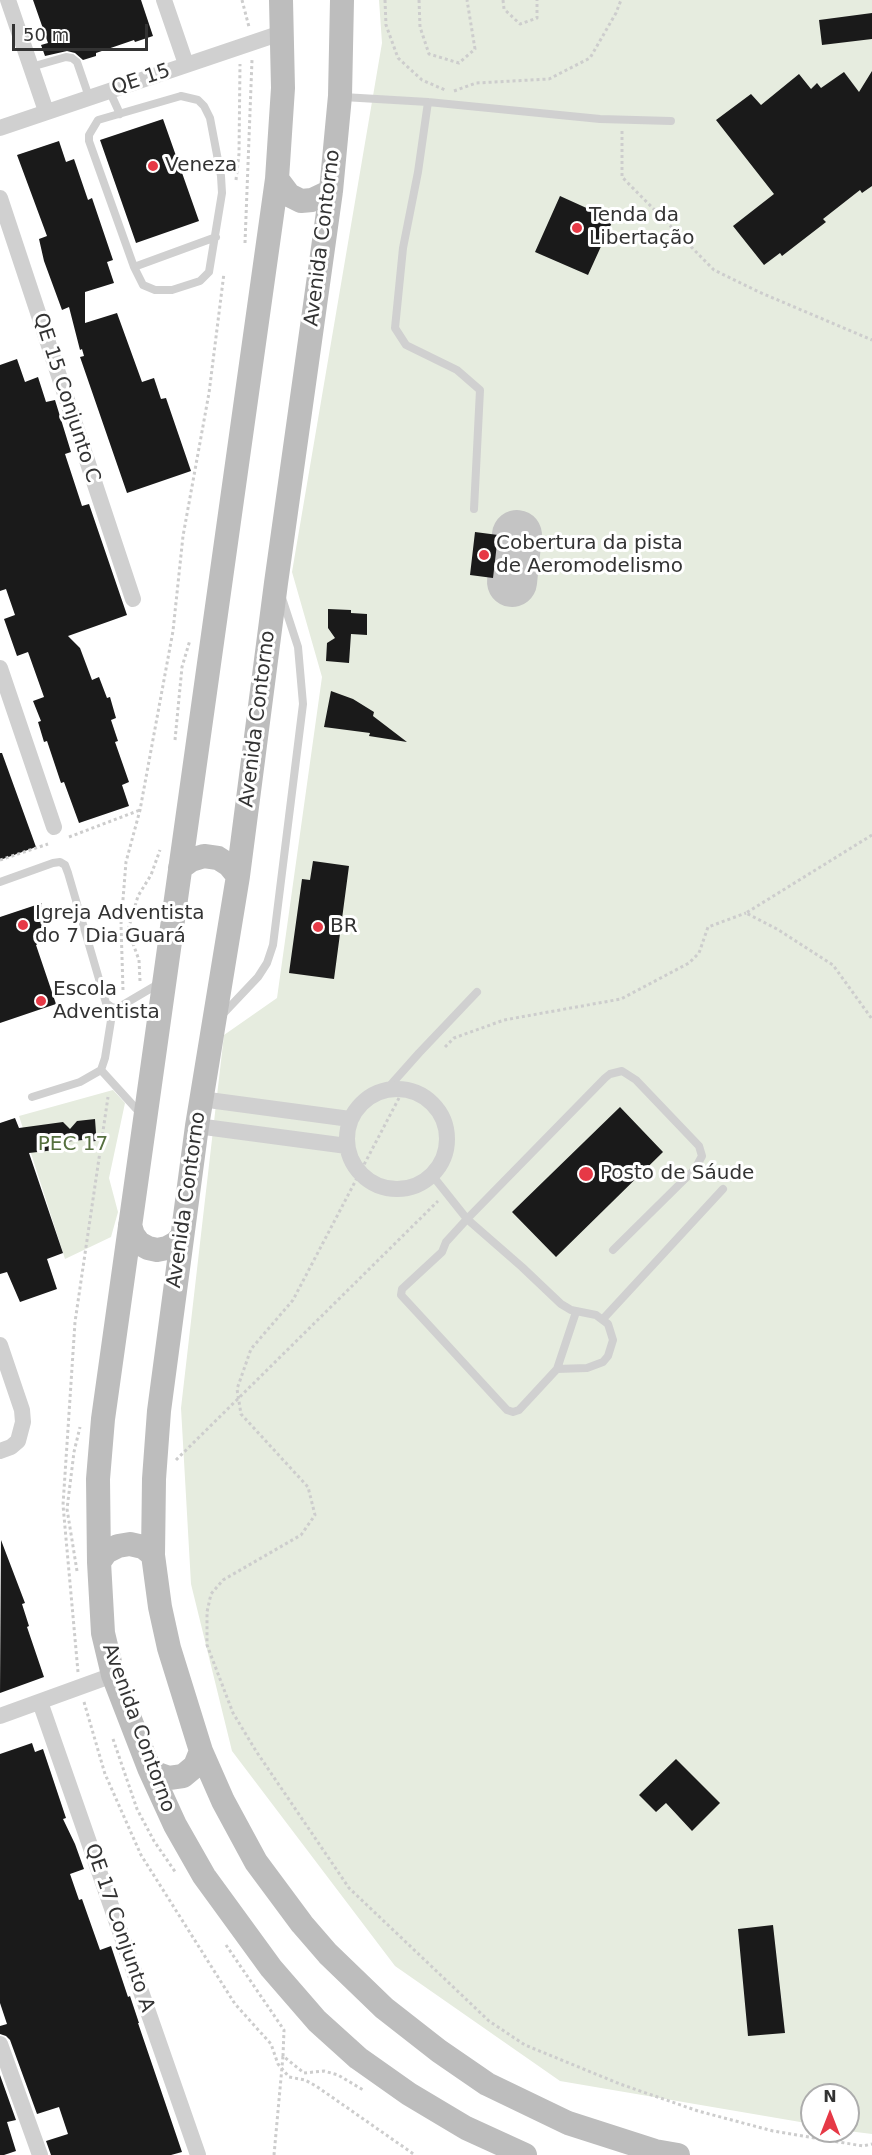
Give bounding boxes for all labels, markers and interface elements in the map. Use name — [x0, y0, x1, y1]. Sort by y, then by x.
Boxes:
scale bar — [15, 12, 152, 50]
text: 50 m — [23, 24, 69, 45]
street label: QE 15 — [109, 59, 173, 101]
street label: Avenida Contorno — [300, 148, 346, 328]
place label: Veneza — [165, 154, 237, 178]
marker: Veneza — [146, 159, 160, 173]
place label: Tenda da Libertação — [589, 204, 695, 251]
marker: Tenda da Libertação — [570, 221, 584, 235]
street label: QE 15 Conjunto C — [27, 310, 105, 486]
place label: Cobertura da pista de Aeromodelismo — [496, 532, 683, 579]
marker: Cobertura da pista de Aeromodelismo — [477, 548, 491, 562]
street label: Avenida Contorno — [235, 629, 281, 809]
place label: Igreja Adventista do 7 Dia Guará — [35, 902, 205, 949]
place label: BR — [330, 915, 358, 939]
marker: Igreja Adventista do 7 Dia Guará — [16, 918, 30, 932]
marker: BR — [311, 920, 325, 934]
place label: Escola Adventista — [53, 978, 160, 1025]
marker: Escola Adventista — [34, 994, 48, 1008]
street label: Avenida Contorno — [163, 1110, 211, 1290]
park label: PEC 17 — [38, 1133, 108, 1157]
place label: Posto de Sáude — [600, 1162, 754, 1186]
marker: Posto de Sáude — [577, 1165, 595, 1183]
street label: Avenida Contorno — [96, 1640, 180, 1816]
street label: QE 17 Conjunto A — [79, 1841, 159, 2015]
north arrow — [800, 2083, 860, 2143]
text: N — [823, 2087, 837, 2106]

